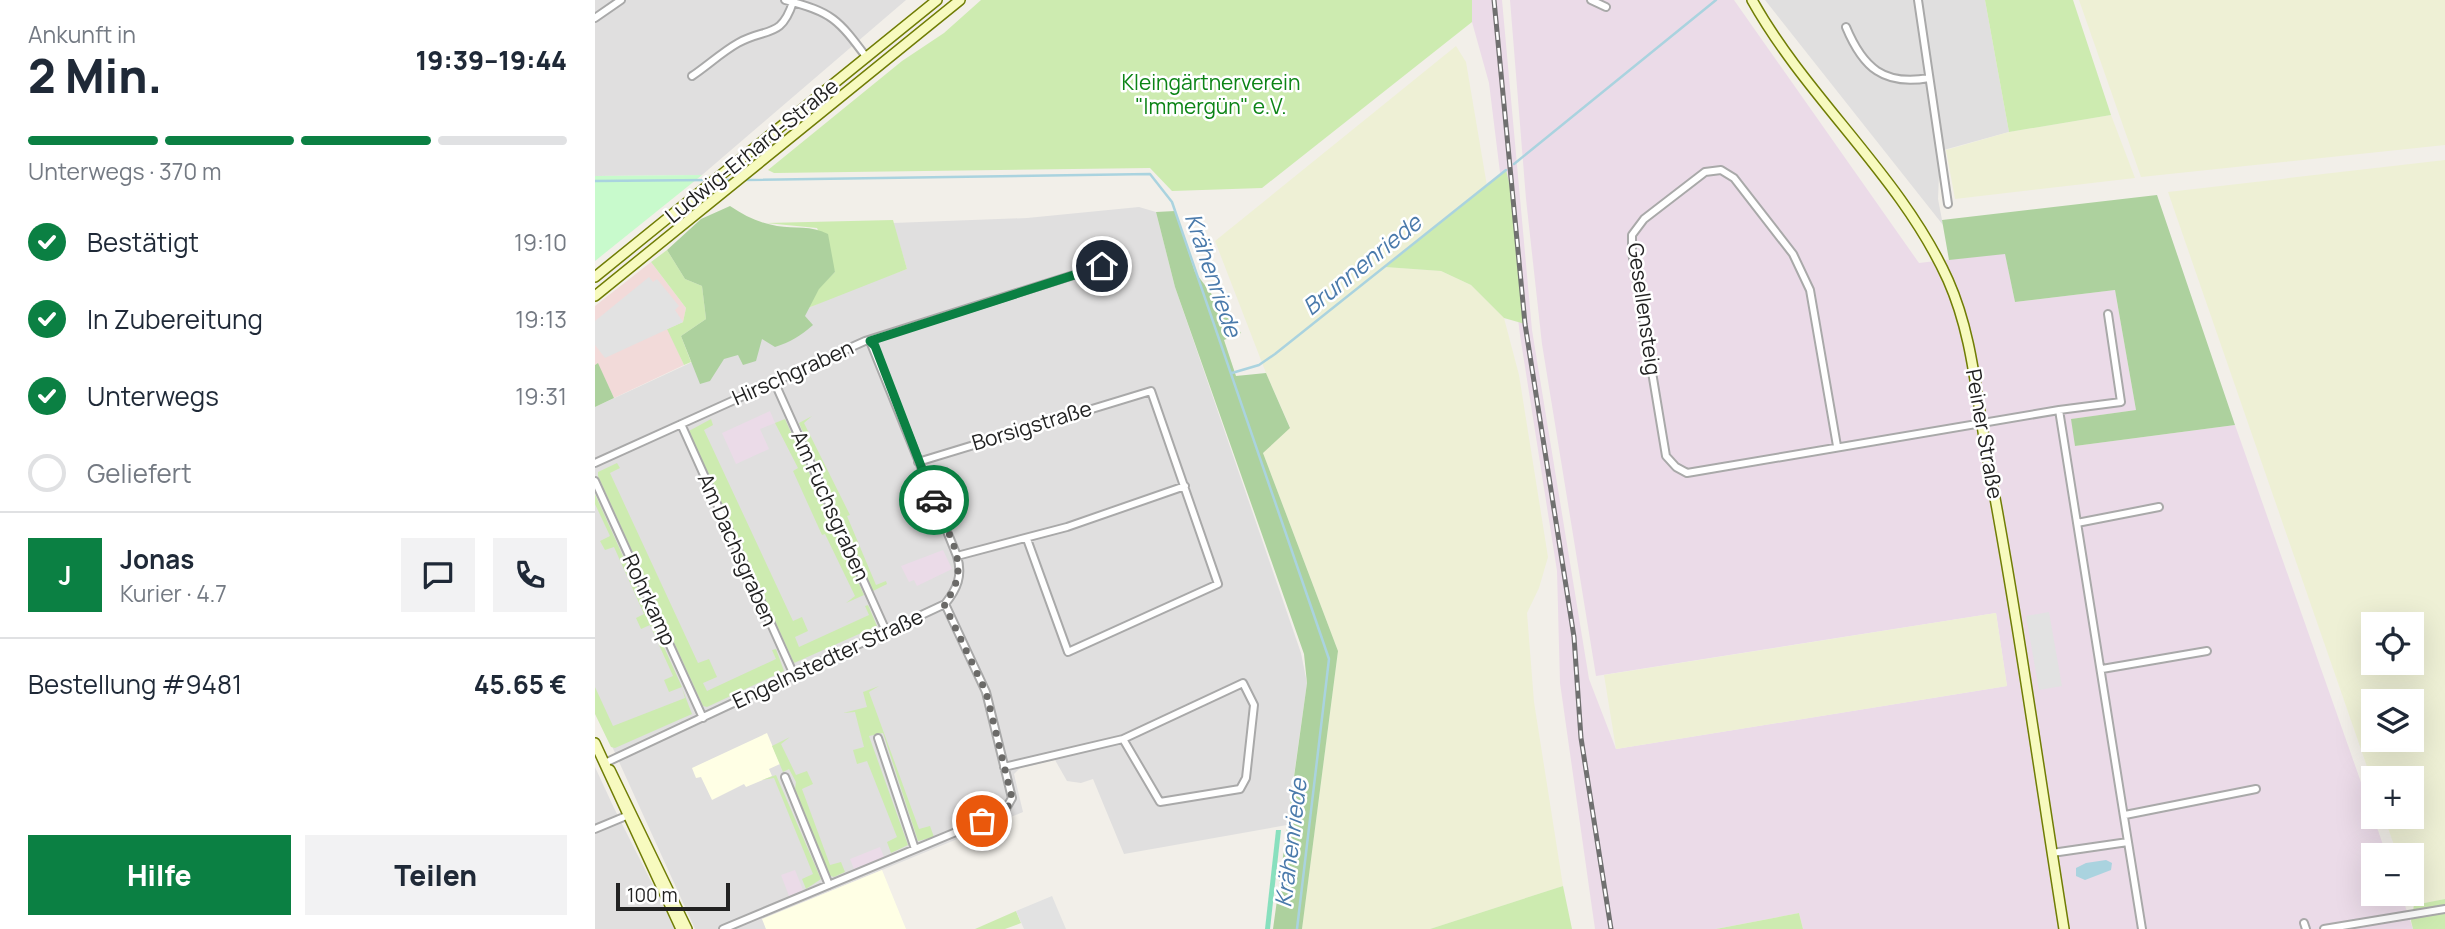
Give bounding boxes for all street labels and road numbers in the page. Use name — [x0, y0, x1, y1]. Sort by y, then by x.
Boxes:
street label: Ludwig-Erhard-Straße — [659, 72, 844, 229]
street label: Gesellensteig — [1622, 241, 1668, 377]
street label: Hirschgraben — [728, 333, 858, 411]
street label: Peiner Straße — [1960, 367, 2010, 501]
street label: Borsigstraße — [968, 394, 1095, 457]
street label: Am Fuchsgraben — [785, 426, 877, 585]
street label: Am Dachsgraben — [692, 469, 784, 630]
street label: Rohrkamp — [617, 549, 683, 650]
street label: Engelnstedter Straße — [728, 602, 927, 715]

